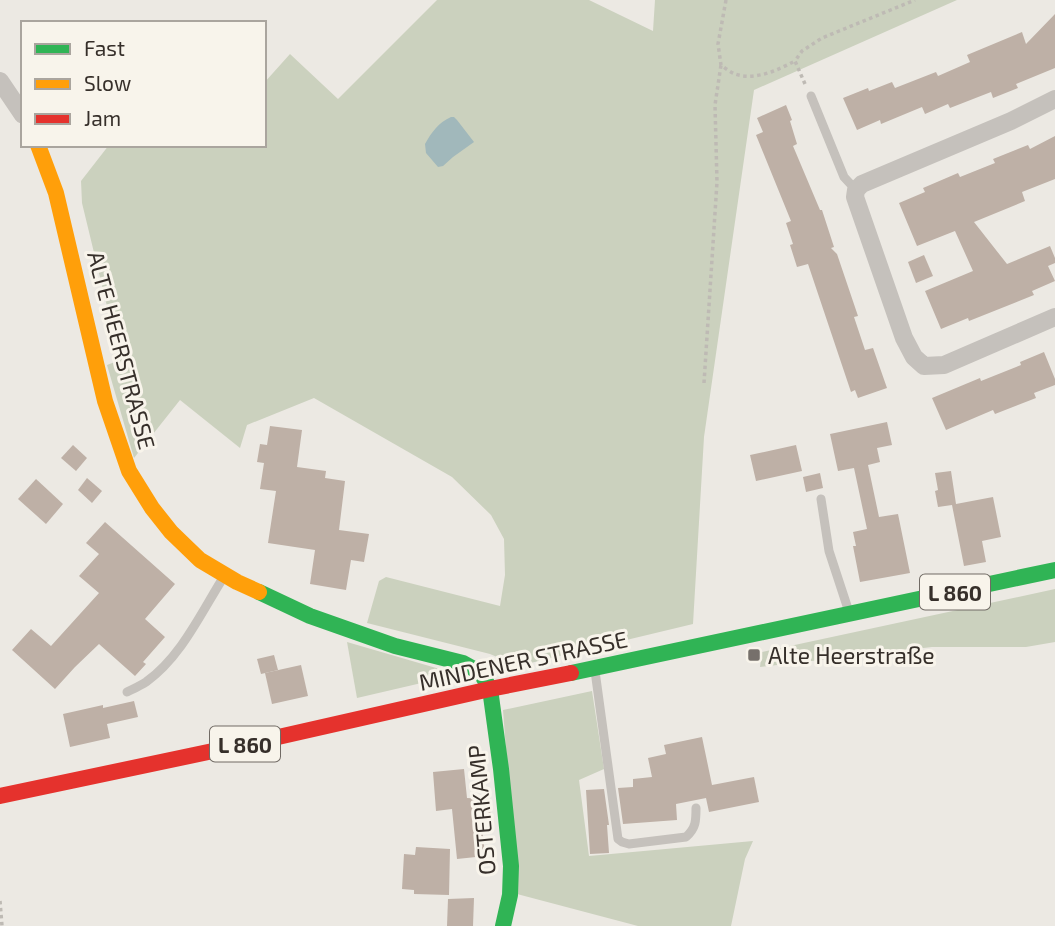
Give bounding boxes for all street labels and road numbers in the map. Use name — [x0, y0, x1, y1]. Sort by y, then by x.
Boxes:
street label: ALTE HEERSTRASSE — [82, 248, 162, 452]
road number: L 860 — [920, 574, 990, 610]
street label: MINDENER STRASSE — [416, 624, 630, 696]
road number: L 860 — [210, 726, 280, 762]
street label: OSTERKAMP — [461, 744, 501, 876]

